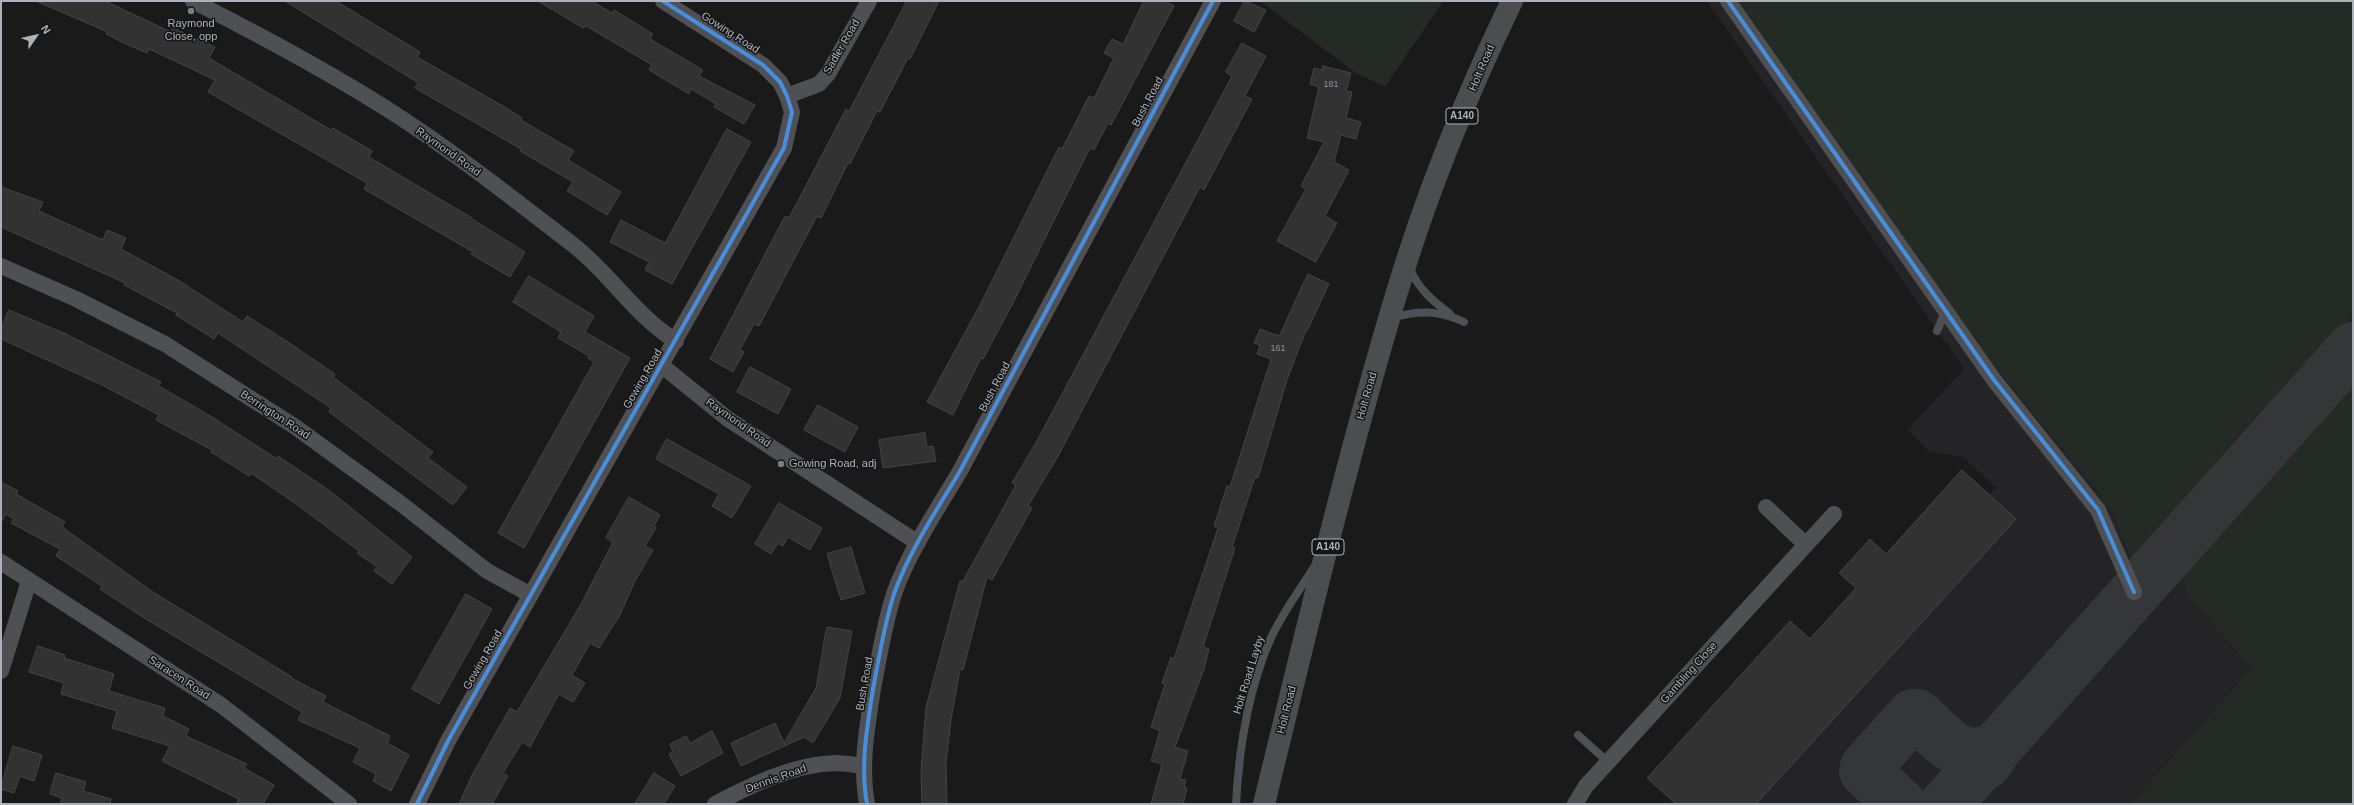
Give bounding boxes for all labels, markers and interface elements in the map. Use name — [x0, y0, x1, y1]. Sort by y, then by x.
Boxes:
marker: Raymond Close, opp — [186, 6, 196, 16]
street label: Gowing Road — [698, 9, 762, 57]
north arrow — [16, 16, 56, 56]
place label: Raymond Close, opp — [165, 17, 217, 43]
street label: Sadler Road — [821, 17, 863, 77]
text: N — [39, 23, 53, 36]
street label: Holt Road — [1466, 43, 1498, 93]
street label: Bush Road — [1129, 75, 1167, 129]
house number: 181 — [1323, 80, 1339, 90]
road number: A140 — [1446, 108, 1478, 124]
street label: Raymond Road — [413, 125, 483, 179]
house number: 161 — [1270, 344, 1286, 354]
street label: Gowing Road — [621, 347, 665, 411]
street label: Bush Road — [976, 360, 1014, 414]
street label: Holt Road — [1354, 371, 1380, 421]
street label: Berrington Road — [238, 388, 312, 442]
street label: Raymond Road — [703, 396, 773, 450]
place label: Gowing Road, adj — [789, 457, 876, 471]
marker: Gowing Road, adj — [776, 459, 786, 469]
road number: A140 — [1312, 539, 1344, 555]
street label: Gowing Road — [461, 628, 505, 692]
street label: Holt Road Layby — [1231, 634, 1267, 716]
street label: Gambling Close — [1658, 640, 1720, 706]
street label: Saracen Road — [146, 653, 212, 703]
street label: Bush Road — [854, 656, 876, 712]
street label: Holt Road — [1275, 685, 1299, 735]
street label: Dennis Road — [744, 762, 808, 796]

